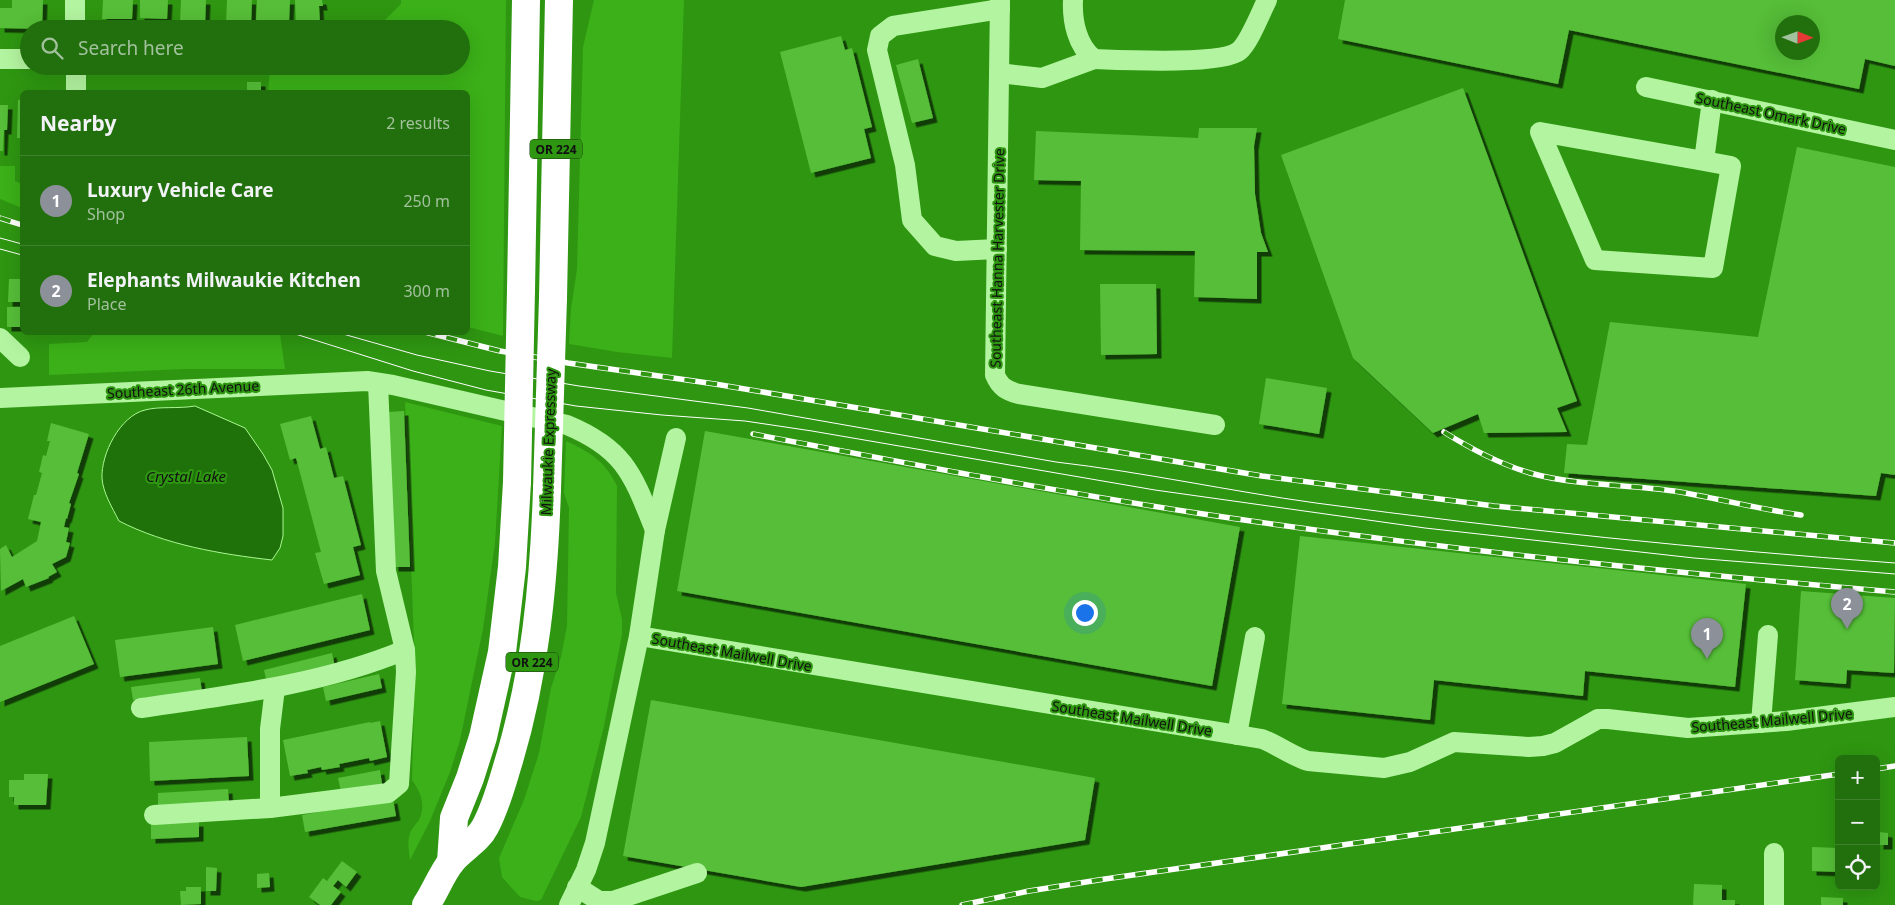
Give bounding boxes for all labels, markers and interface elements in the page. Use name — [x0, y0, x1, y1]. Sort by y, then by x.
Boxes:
north arrow — [1775, 15, 1820, 60]
search box — [20, 20, 470, 75]
icon: search — [38, 34, 66, 62]
text: Search here — [78, 35, 184, 61]
street label: Southeast Omark Drive — [1694, 88, 1848, 138]
text: Nearby — [40, 109, 116, 137]
text: 2 results — [386, 112, 450, 134]
road number: OR 224 — [530, 140, 582, 158]
street label: Southeast Hanna Harvester Drive — [986, 148, 1008, 368]
text: Luxury Vehicle Care — [87, 177, 274, 203]
text: 1 — [51, 190, 61, 212]
text: 250 m — [403, 190, 450, 212]
text: Shop — [87, 203, 125, 225]
text: Elephants Milwaukie Kitchen — [87, 267, 361, 293]
text: 2 — [51, 280, 61, 302]
text: 300 m — [403, 280, 450, 302]
text: Place — [87, 293, 127, 315]
street label: Milwaukie Expressway — [536, 368, 560, 516]
street label: Southeast 26th Avenue — [107, 376, 260, 402]
water label: Crystal Lake — [146, 466, 226, 486]
pin: 2 — [1831, 588, 1863, 629]
your location — [1072, 600, 1098, 626]
pin: 1 — [1691, 618, 1723, 659]
street label: Southeast Mailwell Drive — [651, 629, 813, 675]
road number: OR 224 — [506, 652, 558, 672]
street label: Southeast Mailwell Drive — [1051, 696, 1214, 740]
street label: Southeast Mailwell Drive — [1691, 703, 1854, 737]
map controls — [1835, 755, 1880, 890]
button: + — [1835, 755, 1880, 800]
button: − — [1835, 800, 1880, 845]
button: locate — [1835, 845, 1880, 890]

